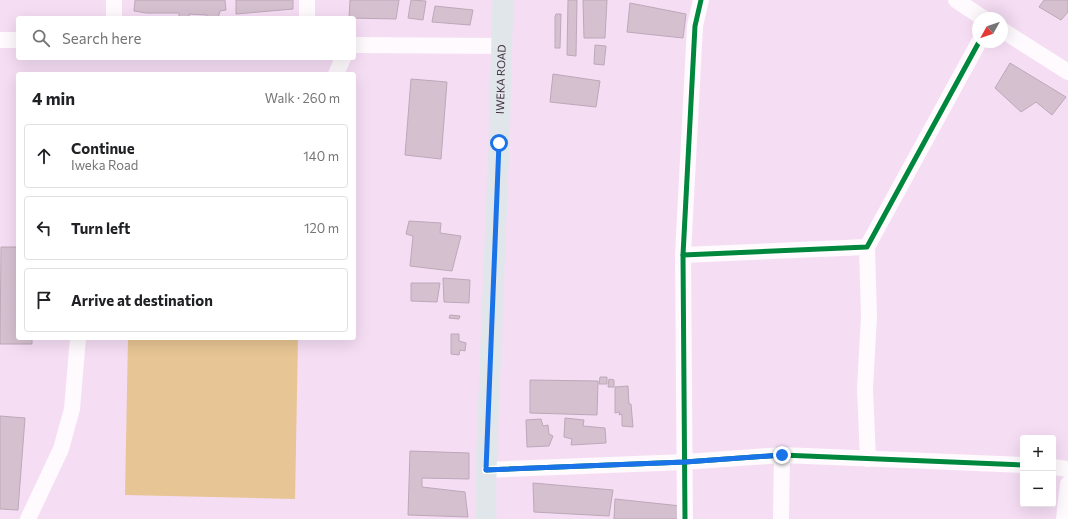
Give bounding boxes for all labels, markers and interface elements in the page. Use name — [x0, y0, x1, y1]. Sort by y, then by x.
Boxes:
north arrow — [972, 12, 1008, 48]
search box — [16, 16, 356, 60]
icon: search — [30, 27, 52, 49]
text: Search here — [62, 29, 141, 47]
street label: IWEKA ROAD — [493, 44, 508, 114]
text: 4 min — [32, 88, 75, 109]
text: Walk · 260 m — [265, 90, 340, 106]
route start — [490, 134, 508, 152]
text: Continue — [71, 139, 135, 157]
icon: ahead — [33, 145, 55, 167]
text: 140 m — [303, 148, 339, 164]
text: Iweka Road — [71, 157, 138, 173]
icon: left — [33, 217, 55, 239]
text: Turn left — [71, 219, 130, 237]
text: 120 m — [304, 220, 339, 236]
icon: arrive — [33, 289, 55, 311]
text: Arrive at destination — [71, 291, 213, 309]
map controls — [1020, 435, 1056, 507]
button: + — [1020, 435, 1056, 471]
route end — [773, 446, 791, 464]
button: − — [1020, 471, 1056, 507]

